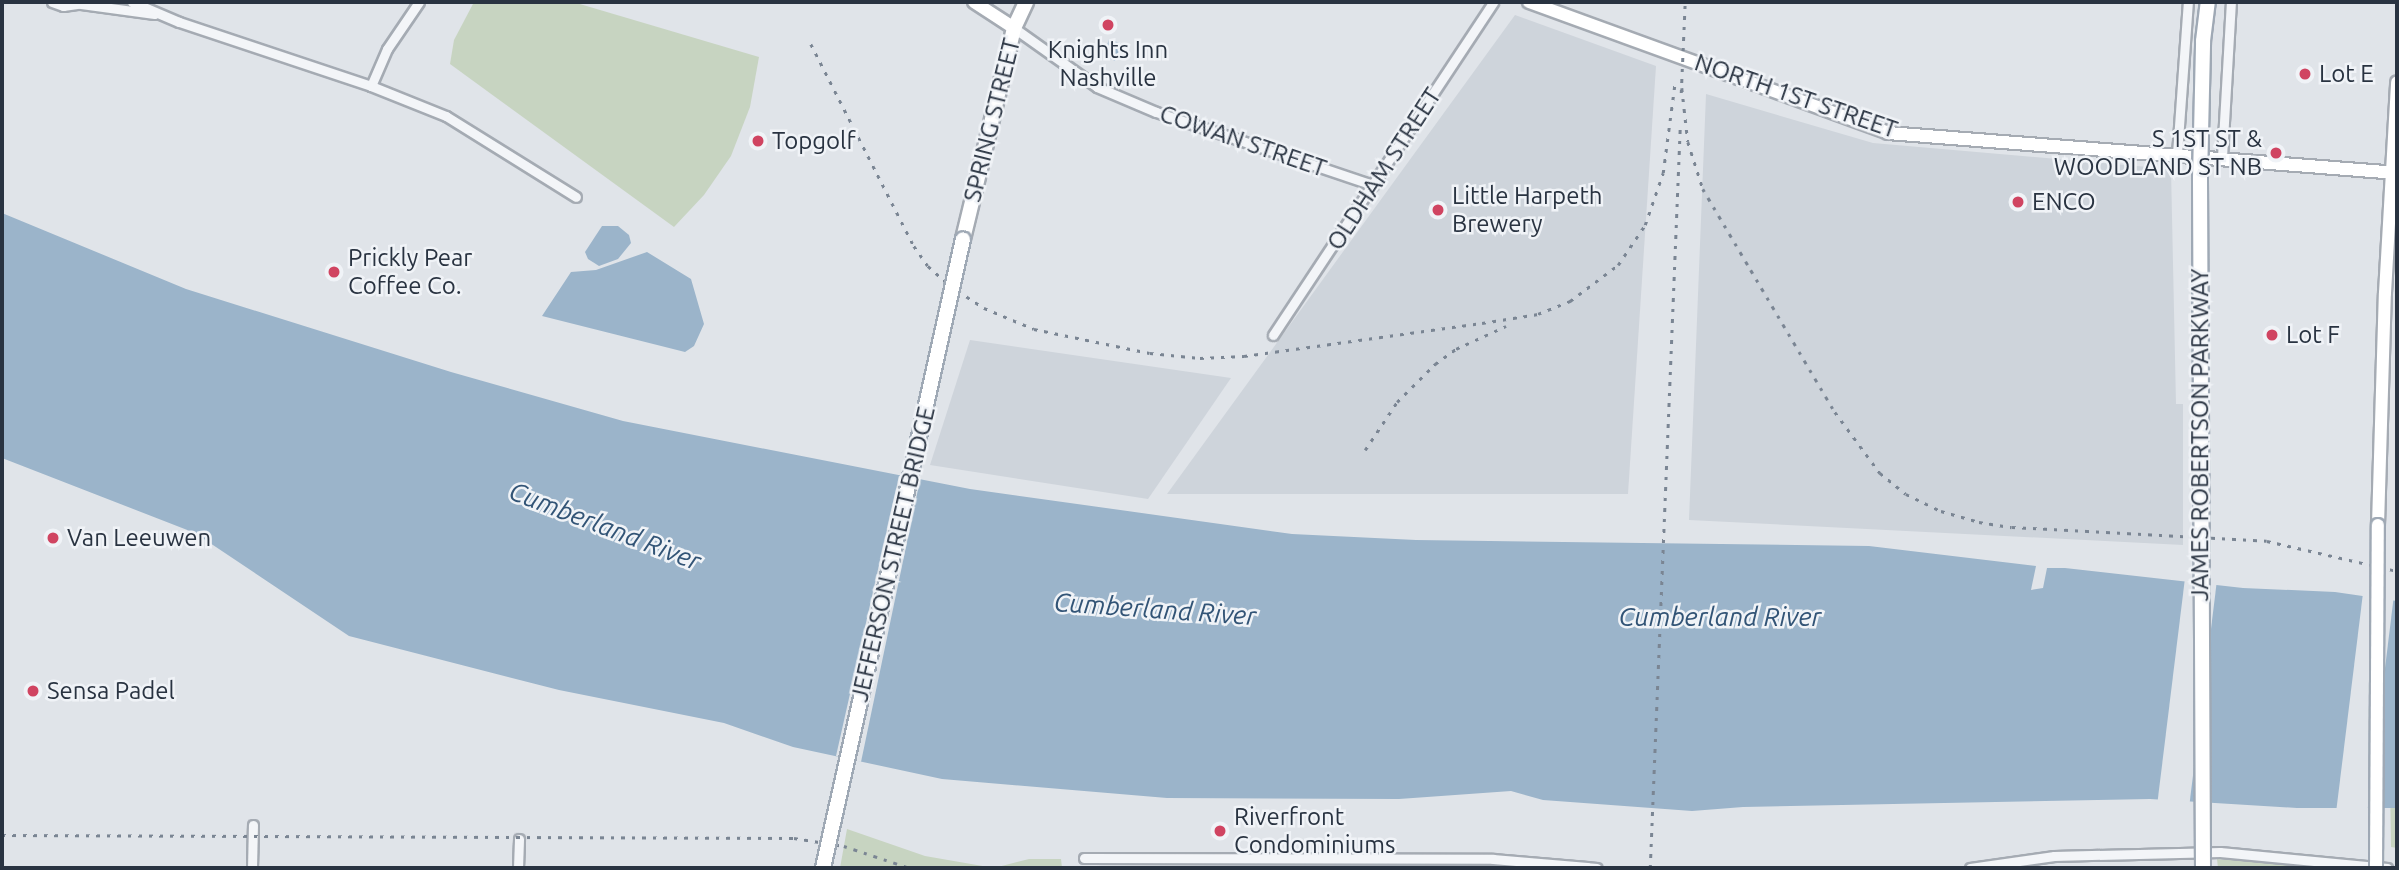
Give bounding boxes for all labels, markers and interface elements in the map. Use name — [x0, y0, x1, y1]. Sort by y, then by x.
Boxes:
marker: Knights Inn Nashville — [1100, 17, 1116, 33]
street label: SPRING STREET — [958, 35, 1026, 205]
place label: Knights Inn Nashville — [1048, 36, 1168, 92]
street label: NORTH 1ST STREET — [1691, 48, 1901, 144]
place label: Lot E — [2319, 60, 2374, 88]
marker: Lot E — [2297, 66, 2313, 82]
street label: OLDHAM STREET — [1321, 82, 1447, 256]
street label: COWAN STREET — [1156, 99, 1330, 183]
place label: S 1ST ST & WOODLAND ST NB — [2054, 125, 2262, 181]
place label: Topgolf — [772, 127, 856, 155]
marker: Topgolf — [750, 133, 766, 149]
marker: S 1ST ST & WOODLAND ST NB — [2268, 145, 2284, 161]
place label: Little Harpeth Brewery — [1452, 182, 1603, 238]
place label: ENCO — [2032, 188, 2096, 216]
marker: ENCO — [2010, 194, 2026, 210]
marker: Little Harpeth Brewery — [1430, 202, 1446, 218]
place label: Prickly Pear Coffee Co. — [348, 244, 472, 300]
marker: Prickly Pear Coffee Co. — [326, 264, 342, 280]
street label: JAMES ROBERTSON PARKWAY — [2186, 269, 2214, 601]
place label: Lot F — [2286, 321, 2340, 349]
marker: Lot F — [2264, 327, 2280, 343]
street label: JEFFERSON STREET BRIDGE — [845, 404, 941, 704]
water label: Cumberland River — [505, 475, 705, 577]
place label: Van Leeuwen — [67, 524, 211, 552]
marker: Van Leeuwen — [45, 530, 61, 546]
water label: Cumberland River — [1053, 586, 1257, 632]
water label: Cumberland River — [1619, 601, 1821, 633]
place label: Sensa Padel — [47, 677, 175, 705]
marker: Sensa Padel — [25, 683, 41, 699]
place label: Riverfront Condominiums — [1234, 803, 1395, 859]
marker: Riverfront Condominiums — [1212, 823, 1228, 839]

